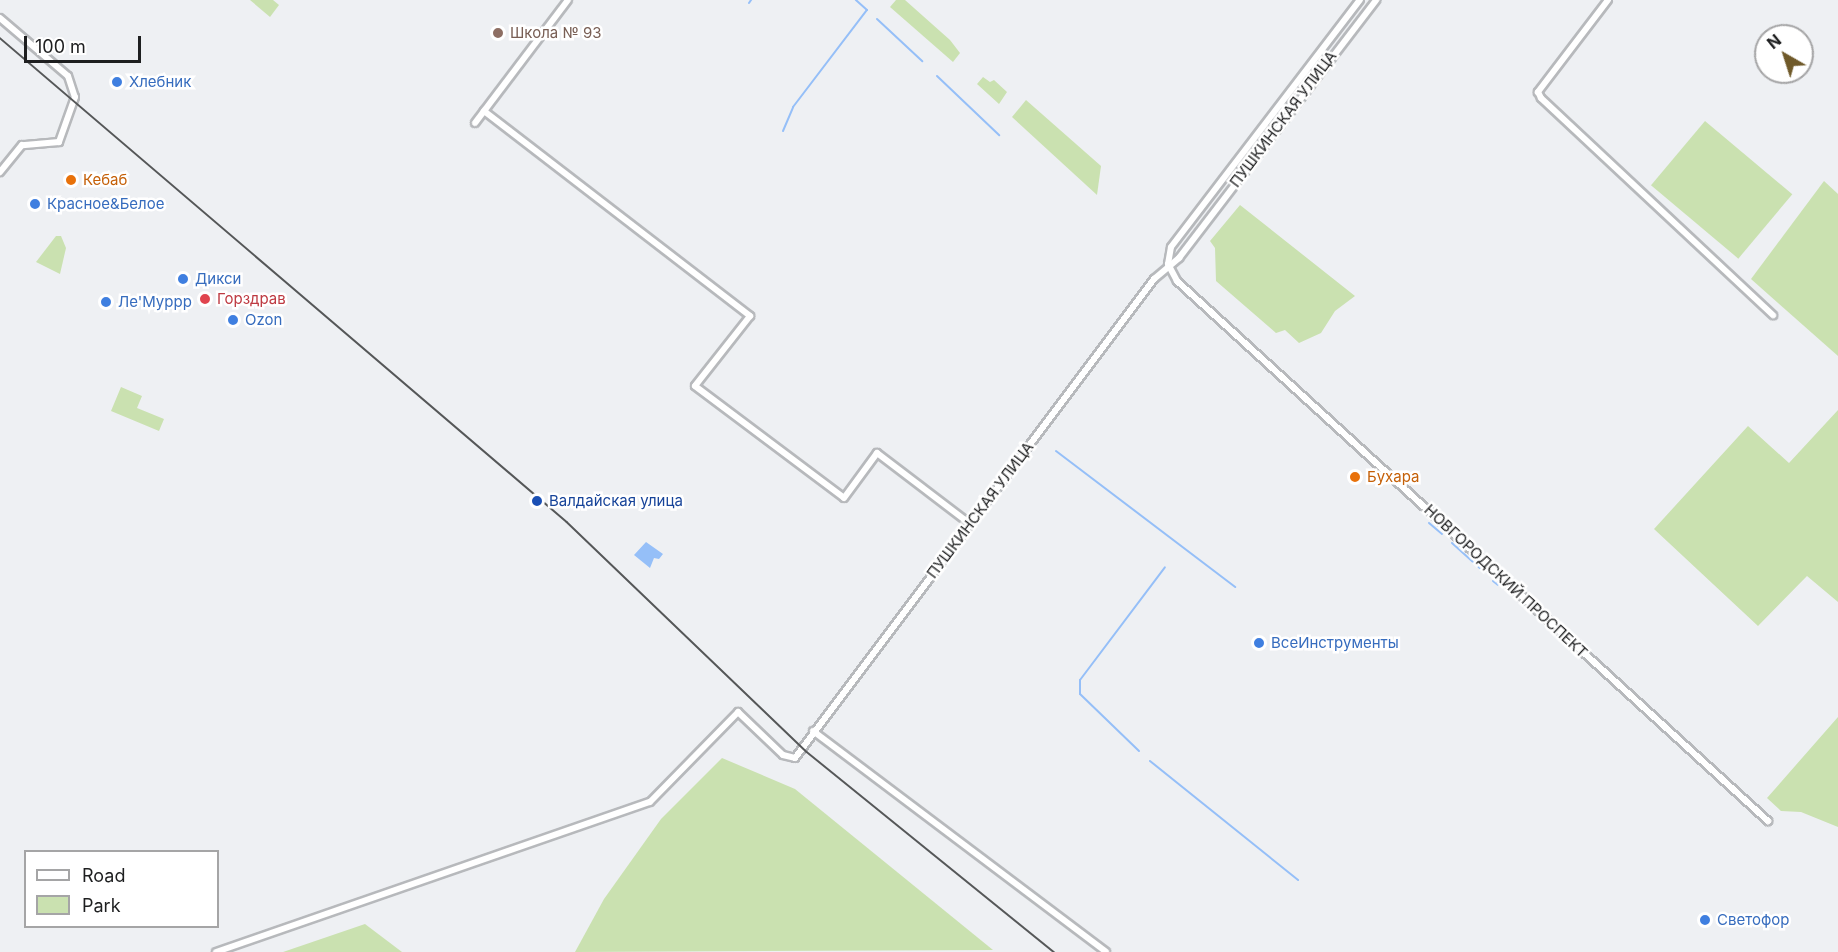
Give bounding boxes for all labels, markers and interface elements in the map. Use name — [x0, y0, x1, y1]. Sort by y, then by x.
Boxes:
scale bar — [27, 24, 144, 62]
place label: Школа № 93 — [510, 24, 602, 42]
north arrow — [1754, 24, 1814, 84]
marker: Школа № 93 — [491, 26, 505, 40]
text: N — [1763, 30, 1785, 53]
text: 100 m — [35, 36, 86, 57]
street label: ПУШКИНСКАЯ УЛИЦА — [1226, 47, 1340, 191]
place label: Хлебник — [129, 73, 191, 91]
marker: Хлебник — [110, 75, 124, 89]
place label: Кебаб — [83, 171, 127, 189]
marker: Кебаб — [64, 173, 78, 187]
place label: Красное&Белое — [47, 195, 164, 213]
marker: Красное&Белое — [28, 197, 42, 211]
place label: Дикси — [195, 270, 241, 288]
marker: Дикси — [176, 272, 190, 286]
place label: Горздрав — [217, 290, 286, 308]
marker: Горздрав — [198, 292, 212, 306]
place label: Ле'Муррр — [118, 293, 192, 311]
marker: Ле'Муррр — [99, 295, 113, 309]
place label: Ozon — [245, 311, 282, 329]
marker: Ozon — [226, 313, 240, 327]
street label: ПУШКИНСКАЯ УЛИЦА — [923, 438, 1037, 582]
place label: Бухара — [1367, 468, 1419, 486]
marker: Бухара — [1348, 470, 1362, 484]
place label: Валдайская улица — [549, 492, 683, 510]
marker: Валдайская улица — [530, 494, 544, 508]
street label: НОВГОРОДСКИЙ ПРОСПЕКТ — [1421, 501, 1591, 661]
place label: ВсеИнструменты — [1271, 634, 1399, 652]
marker: ВсеИнструменты — [1252, 636, 1266, 650]
legend — [24, 850, 219, 928]
text: Road — [82, 865, 125, 886]
text: Park — [82, 895, 121, 916]
place label: Светофор — [1717, 911, 1789, 929]
marker: Светофор — [1698, 913, 1712, 927]

